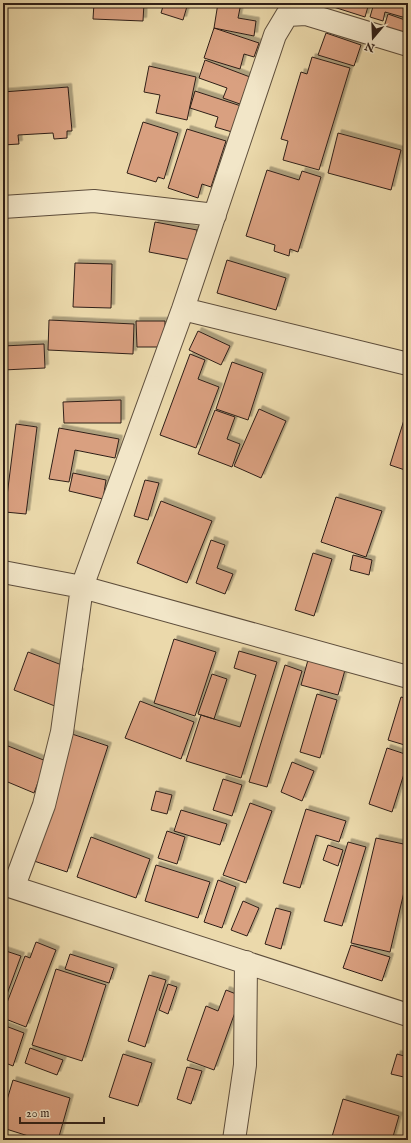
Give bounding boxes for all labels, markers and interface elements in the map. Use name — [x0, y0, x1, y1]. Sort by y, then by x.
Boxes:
north arrow — [353, 18, 393, 58]
text: N — [363, 38, 378, 55]
scale bar — [20, 1099, 104, 1125]
text: 20 m — [26, 1106, 49, 1121]

